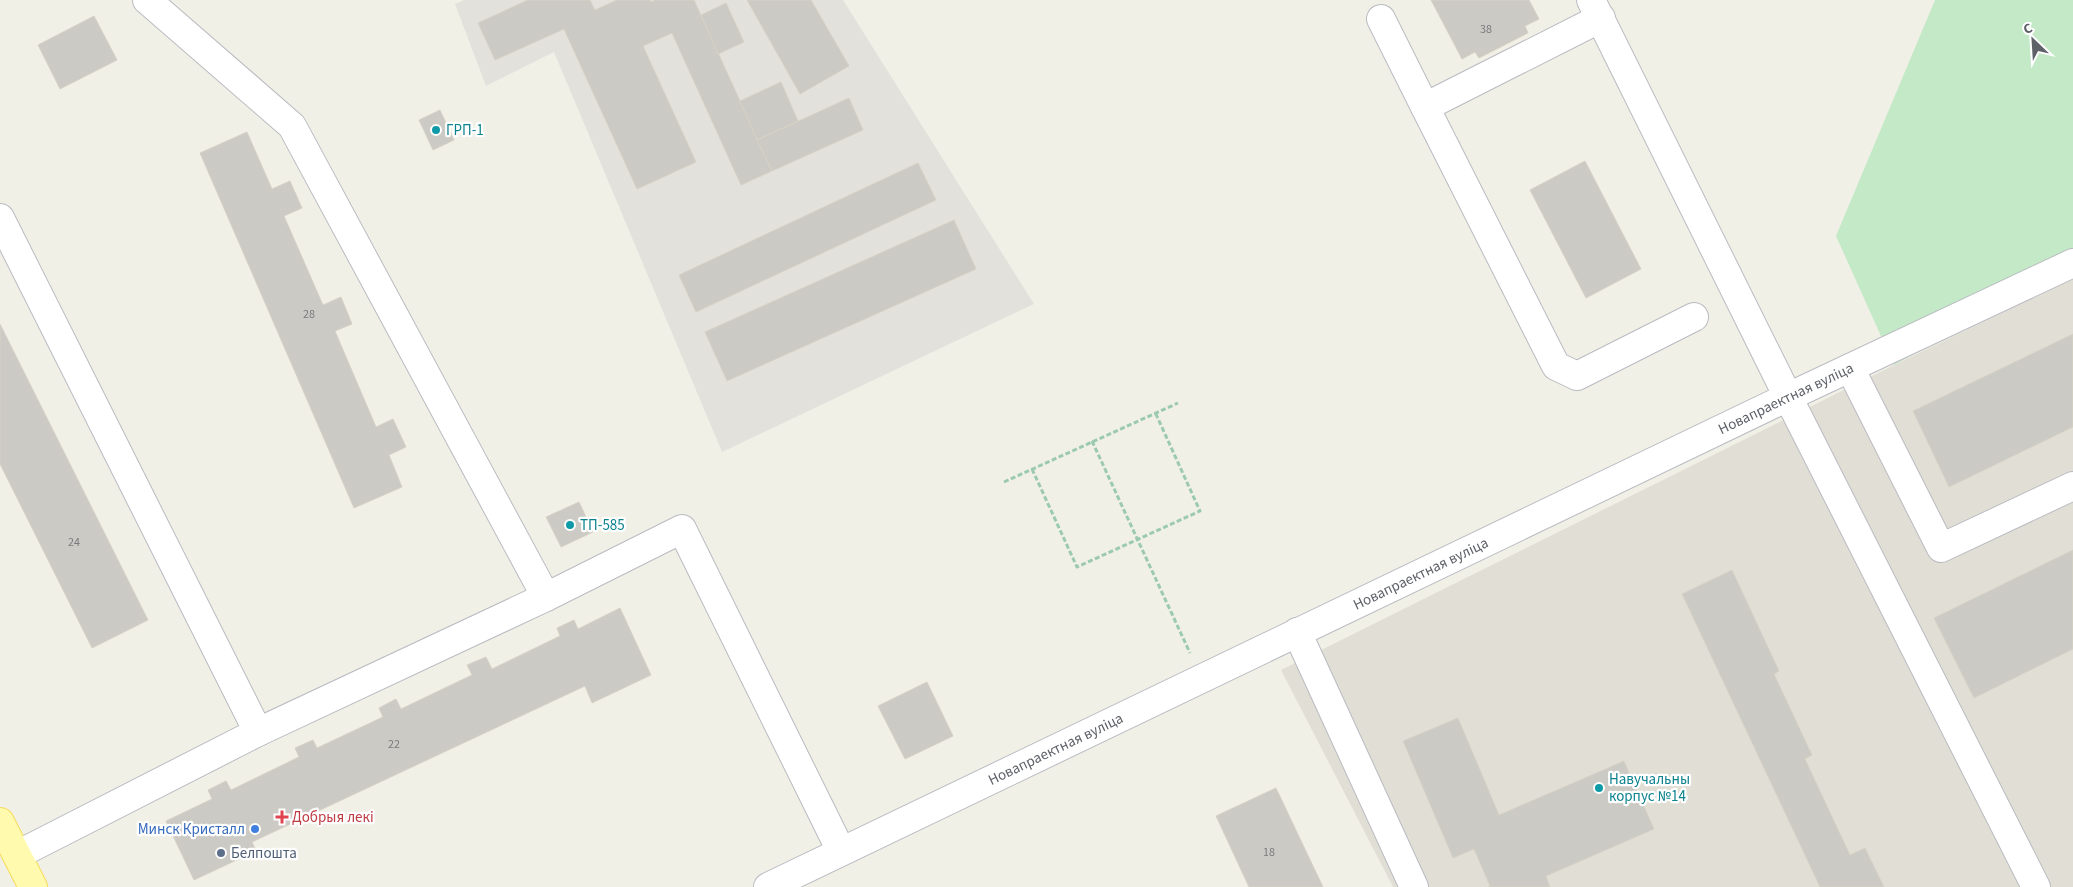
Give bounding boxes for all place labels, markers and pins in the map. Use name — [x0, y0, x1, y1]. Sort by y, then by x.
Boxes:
place label: ГРП-1 — [446, 120, 484, 141]
marker: ГРП-1 — [430, 124, 442, 136]
place label: ТП-585 — [580, 515, 625, 536]
marker: ТП-585 — [564, 519, 576, 531]
place label: Навучальны корпус №14 — [1609, 769, 1690, 807]
marker: Навучальны корпус №14 — [1593, 782, 1605, 794]
place label: Добрыя лекі — [292, 807, 374, 828]
marker: Добрыя лекі — [276, 811, 288, 823]
place label: Минск Кристалл — [138, 819, 245, 840]
marker: Минск Кристалл — [249, 823, 261, 835]
place label: Белпошта — [231, 843, 297, 864]
marker: Белпошта — [215, 847, 227, 859]

